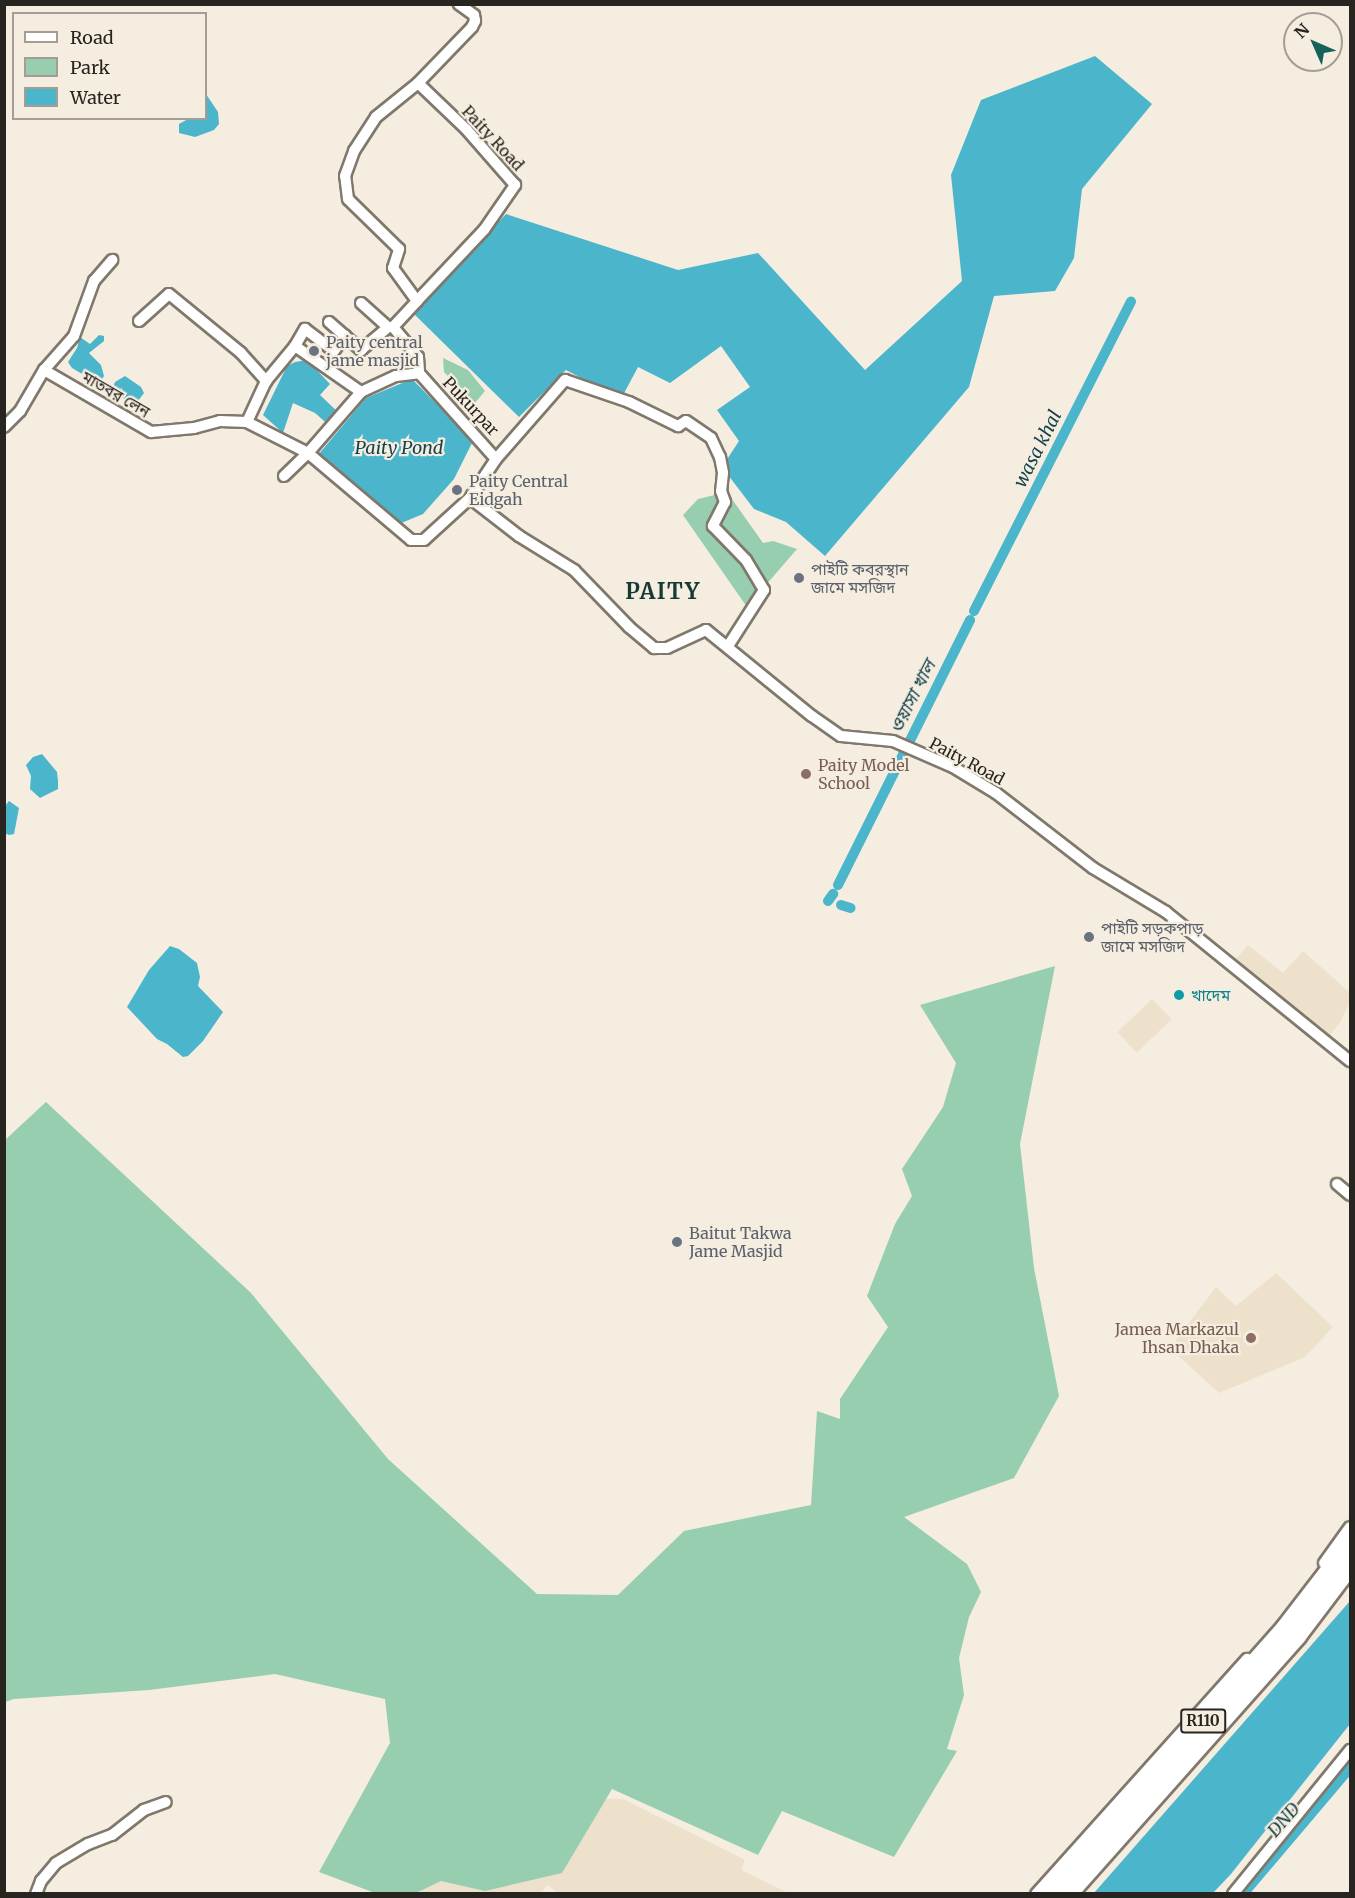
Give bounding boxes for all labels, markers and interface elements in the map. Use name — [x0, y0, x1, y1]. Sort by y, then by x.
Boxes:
legend — [12, 12, 207, 120]
north arrow — [1283, 12, 1343, 72]
text: N — [1290, 19, 1313, 42]
text: Road — [70, 26, 114, 49]
text: Park — [70, 56, 110, 79]
text: Water — [70, 86, 121, 109]
street label: Paity Road — [458, 101, 528, 175]
place label: Paity central jame masjid — [326, 332, 423, 370]
marker: Paity central jame masjid — [307, 344, 321, 358]
street label: মাতবর লেন — [79, 367, 153, 421]
street label: Pukurpar — [439, 373, 503, 439]
water label: wasa khal — [1009, 407, 1067, 491]
water label: Paity Pond — [355, 437, 443, 459]
place label: Paity Central Eidgah — [469, 471, 568, 509]
marker: Paity Central Eidgah — [450, 483, 464, 497]
place label: পাইটি কবরস্থান জামে মসজিদ — [811, 559, 909, 597]
marker: পাইটি কবরস্থান জামে মসজিদ — [792, 571, 806, 585]
district label: PAITY — [625, 579, 701, 605]
water label: ওয়াসা খাল — [885, 657, 941, 737]
street label: Paity Road — [926, 733, 1008, 789]
place label: Paity Model School — [818, 755, 910, 793]
marker: Paity Model School — [799, 767, 813, 781]
place label: পাইটি সড়কপাড় জামে মসজিদ — [1101, 918, 1203, 956]
marker: পাইটি সড়কপাড় জামে মসজিদ — [1082, 930, 1096, 944]
place label: খাদেম — [1191, 985, 1230, 1005]
marker: খাদেম — [1172, 988, 1186, 1002]
place label: Baitut Takwa Jame Masjid — [689, 1223, 791, 1261]
marker: Baitut Takwa Jame Masjid — [670, 1235, 684, 1249]
place label: Jamea Markazul Ihsan Dhaka — [1115, 1319, 1239, 1357]
marker: Jamea Markazul Ihsan Dhaka — [1244, 1331, 1258, 1345]
road number: R110 — [1179, 1709, 1227, 1733]
water label: DND — [1263, 1798, 1305, 1842]

